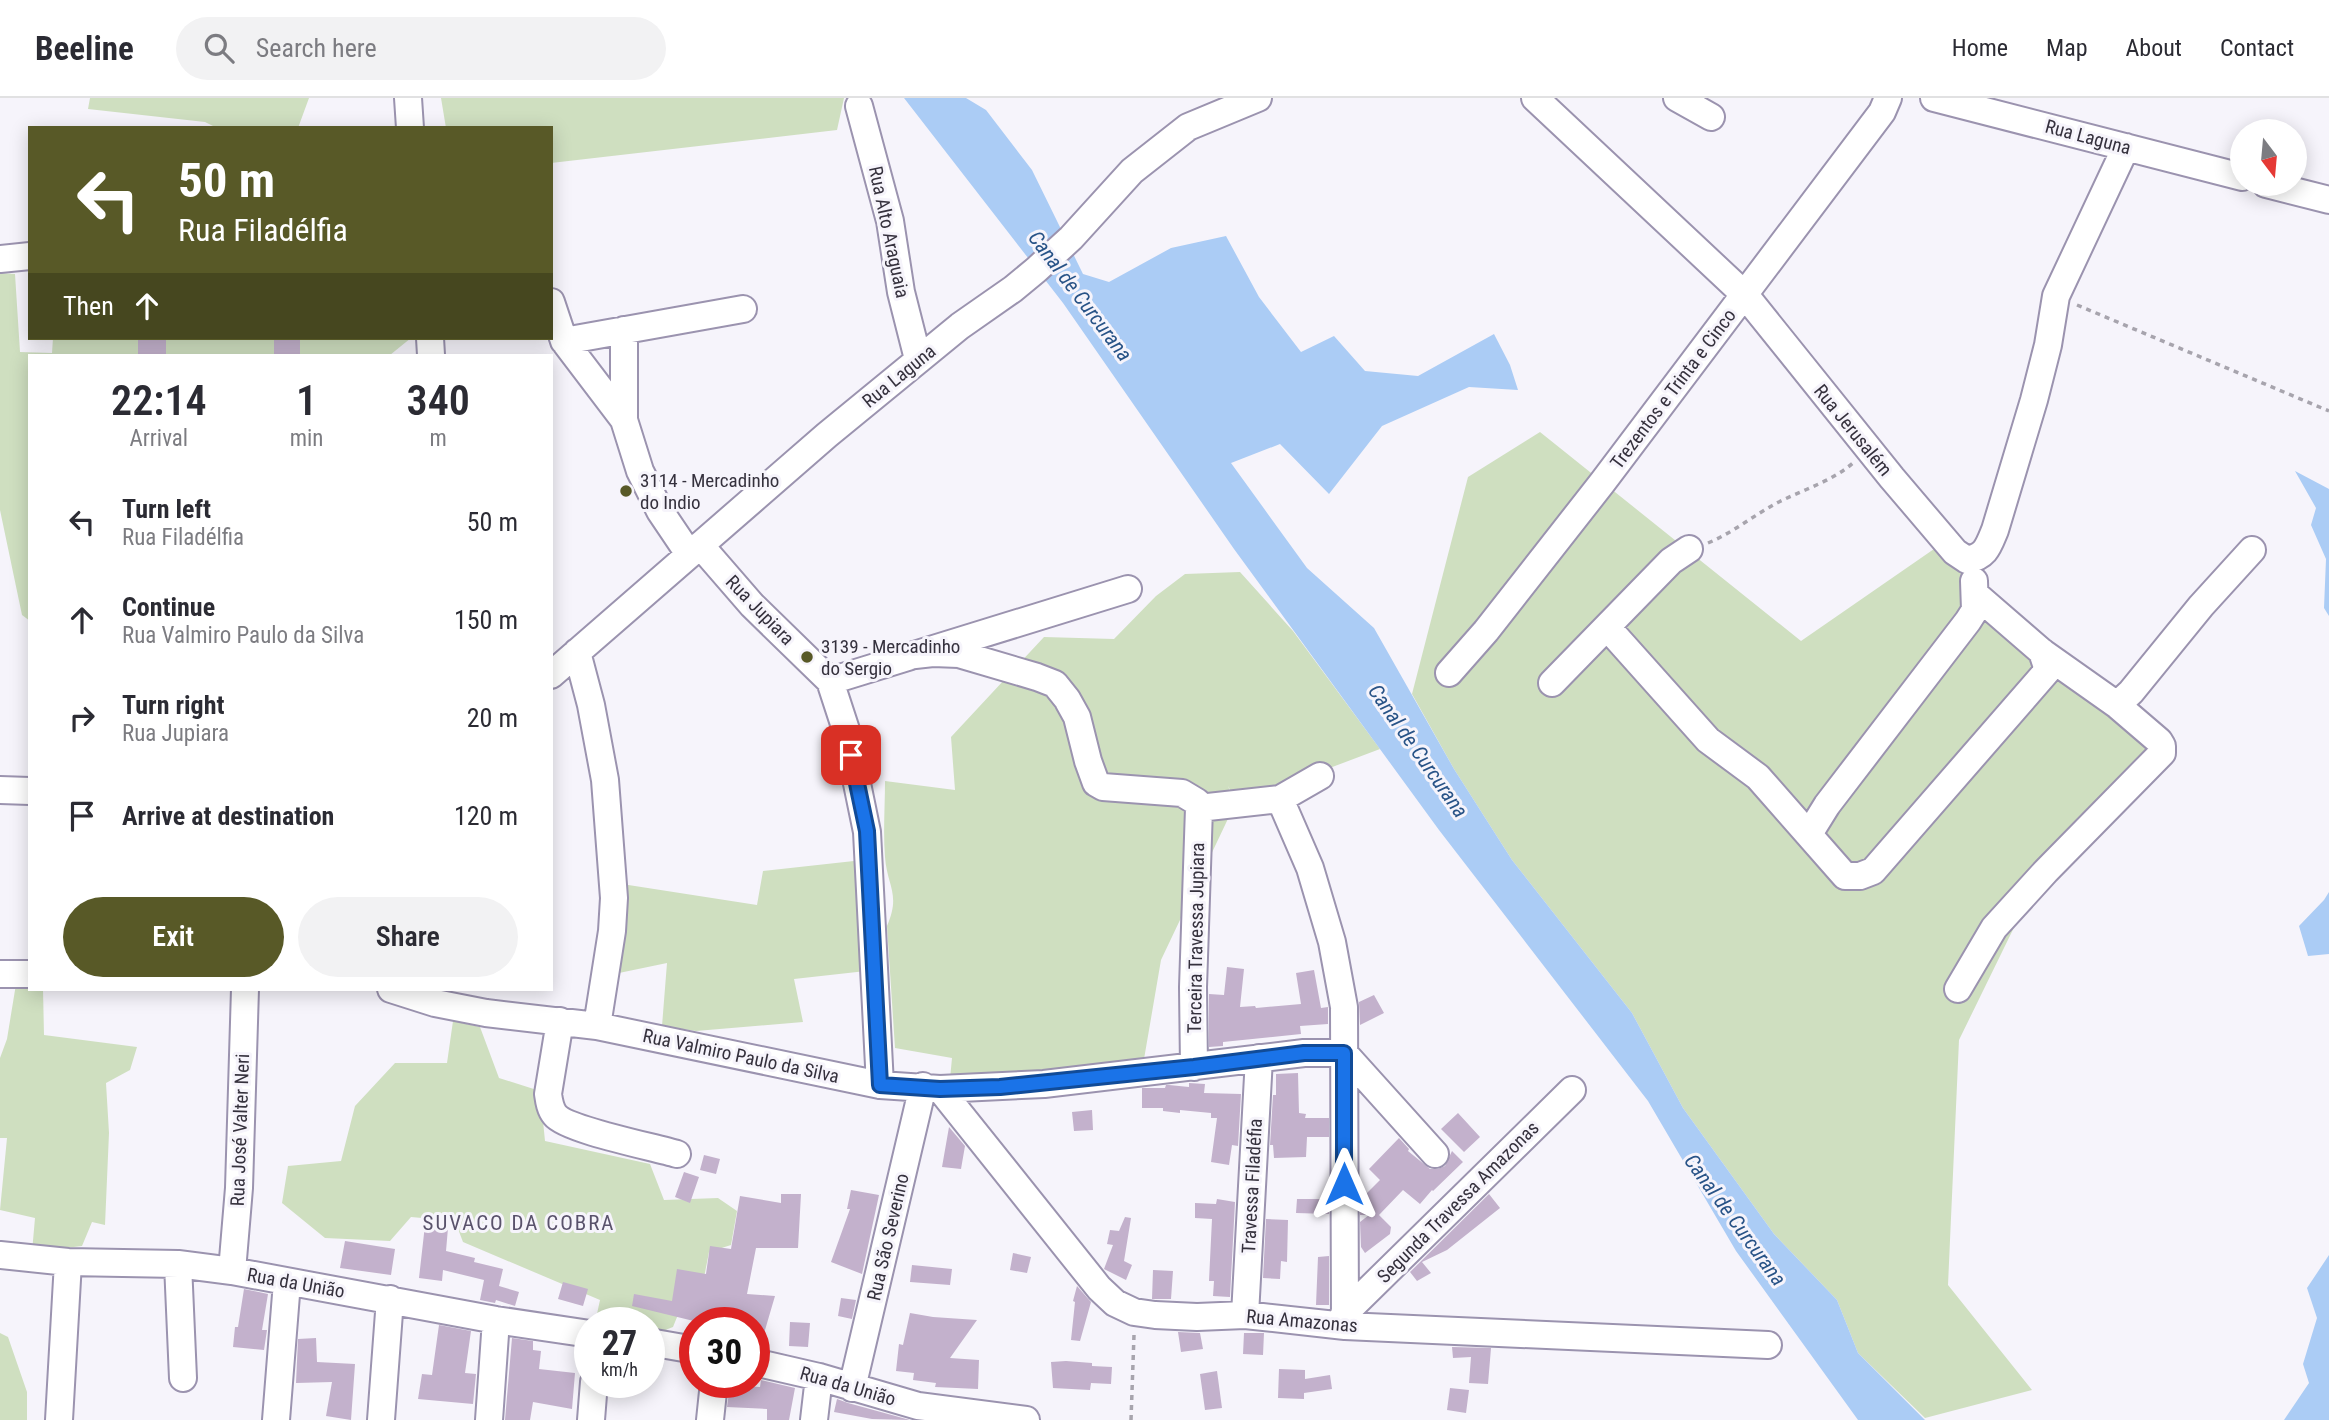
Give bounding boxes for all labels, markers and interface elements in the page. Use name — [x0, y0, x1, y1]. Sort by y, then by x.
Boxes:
search box — [176, 17, 666, 80]
text: Beeline — [35, 29, 134, 68]
icon: search — [200, 29, 238, 67]
text: Search here — [256, 33, 377, 63]
text: Home — [1952, 34, 2008, 62]
text: Map — [2046, 34, 2088, 62]
text: About — [2126, 34, 2182, 62]
text: Contact — [2220, 34, 2294, 62]
street label: Rua Laguna — [2043, 115, 2133, 159]
north arrow — [2230, 119, 2306, 196]
map controls — [2230, 119, 2307, 196]
text: 50 m — [178, 152, 275, 209]
icon: left — [63, 154, 154, 245]
street label: Rua Alto Araguaia — [864, 164, 914, 300]
text: Rua Filadélfia — [178, 211, 348, 249]
water label: Canal de Curcurana — [1023, 226, 1137, 366]
icon: ahead — [128, 287, 166, 325]
text: Then — [63, 291, 114, 321]
street label: Trezentos e Trinta e Cinco — [1605, 304, 1741, 474]
street label: Rua Laguna — [858, 339, 940, 413]
text: 22:14 — [111, 376, 207, 425]
text: 1 — [296, 376, 317, 425]
text: 340 — [407, 376, 470, 425]
street label: Rua Jerusalém — [1809, 380, 1897, 480]
text: Arrival — [130, 425, 188, 452]
text: min — [290, 425, 323, 452]
text: m — [430, 425, 447, 452]
place label: 3114 - Mercadinho do Indio — [640, 469, 779, 514]
marker: 3114 - Mercadinho do Indio — [618, 483, 634, 499]
text: Turn left — [122, 494, 211, 524]
icon: left — [63, 503, 101, 541]
text: 50 m — [467, 507, 518, 537]
text: Rua Filadélfia — [122, 524, 244, 551]
street label: Rua Jupiara — [721, 570, 799, 650]
text: Continue — [122, 592, 215, 622]
icon: ahead — [63, 601, 101, 639]
text: 150 m — [454, 605, 518, 635]
text: Rua Valmiro Paulo da Silva — [122, 622, 364, 649]
place label: 3139 - Mercadinho do Sergio — [821, 635, 960, 680]
marker: 3139 - Mercadinho do Sergio — [799, 649, 815, 665]
water label: Canal de Curcurana — [1363, 680, 1473, 822]
text: Turn right — [122, 690, 224, 720]
icon: right — [63, 699, 101, 737]
text: 20 m — [467, 703, 518, 733]
text: Rua Jupiara — [122, 720, 229, 747]
pin — [821, 725, 881, 785]
icon: arrive — [832, 736, 870, 774]
icon: arrive — [63, 797, 101, 835]
text: Arrive at destination — [122, 801, 334, 831]
text: 120 m — [454, 801, 518, 831]
street label: Terceira Travessa Jupiara — [1183, 842, 1209, 1034]
button: Exit — [63, 897, 284, 977]
button: Share — [298, 897, 518, 977]
street label: Rua Valmiro Paulo da Silva — [641, 1024, 841, 1088]
street label: Rua José Valter Neri — [226, 1053, 254, 1207]
street label: Segunda Travessa Amazonas — [1372, 1116, 1544, 1288]
street label: Travessa Filadéfia — [1237, 1118, 1267, 1254]
position arrow — [1307, 1147, 1381, 1221]
water label: Canal de Curcurana — [1679, 1150, 1791, 1290]
street label: Rua São Severino — [862, 1171, 914, 1303]
district label: SUVACO DA COBRA — [423, 1211, 615, 1235]
street label: Rua da União — [246, 1263, 346, 1303]
street label: Rua Amazonas — [1245, 1305, 1359, 1337]
speed limit sign: 30 — [679, 1307, 770, 1398]
text: 27 — [602, 1323, 637, 1364]
text: km/h — [601, 1359, 638, 1380]
street label: Rua da União — [797, 1361, 899, 1411]

